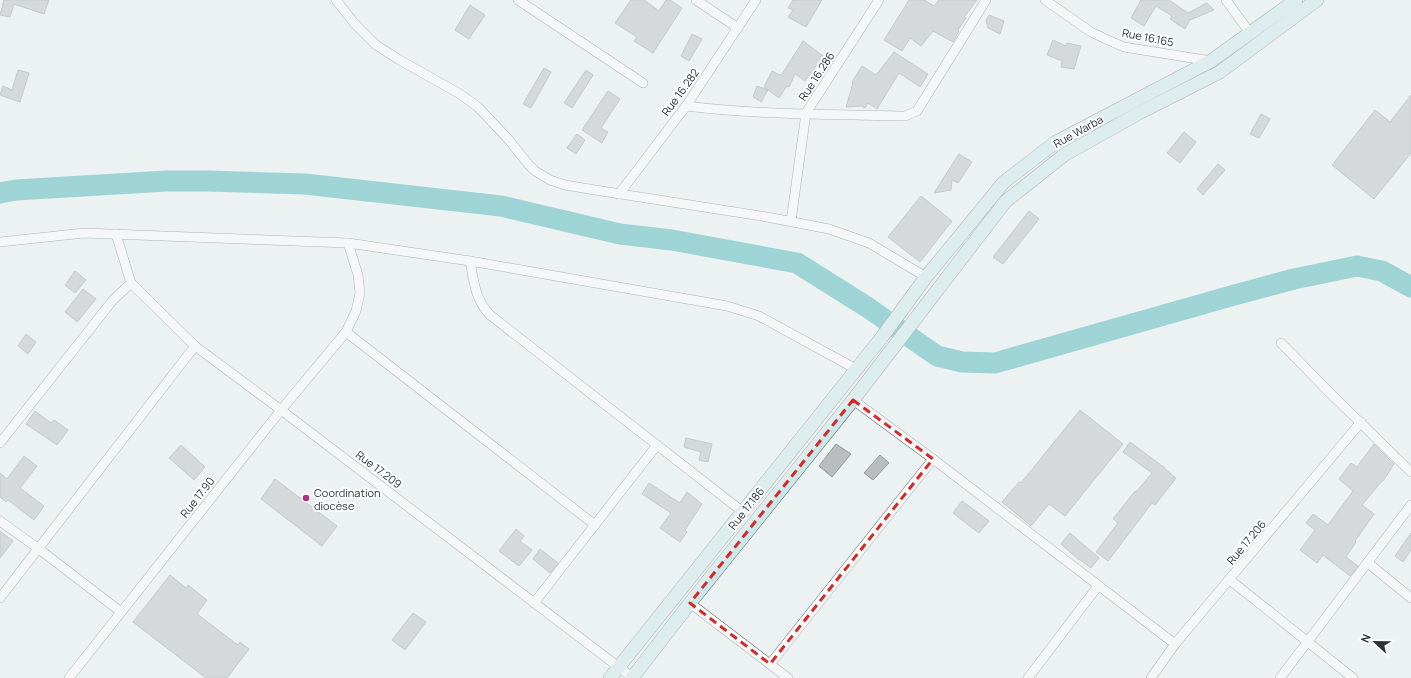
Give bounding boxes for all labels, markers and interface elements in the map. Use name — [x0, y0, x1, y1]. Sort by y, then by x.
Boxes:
street label: Rue 16.165 — [1121, 25, 1175, 49]
street label: Rue 16.286 — [795, 49, 837, 103]
street label: Rue 16.282 — [658, 65, 702, 119]
street label: Rue Warba — [1050, 111, 1106, 151]
street label: Rue 17.209 — [353, 447, 405, 491]
street label: Rue 17.90 — [176, 474, 218, 520]
street label: Rue 17.186 — [725, 483, 767, 532]
place label: Coordination diocèse — [314, 485, 381, 513]
marker: Coordination diocèse — [301, 493, 311, 503]
street label: Rue 17.206 — [1223, 516, 1269, 567]
north arrow — [1355, 622, 1395, 662]
text: N — [1357, 632, 1374, 645]

